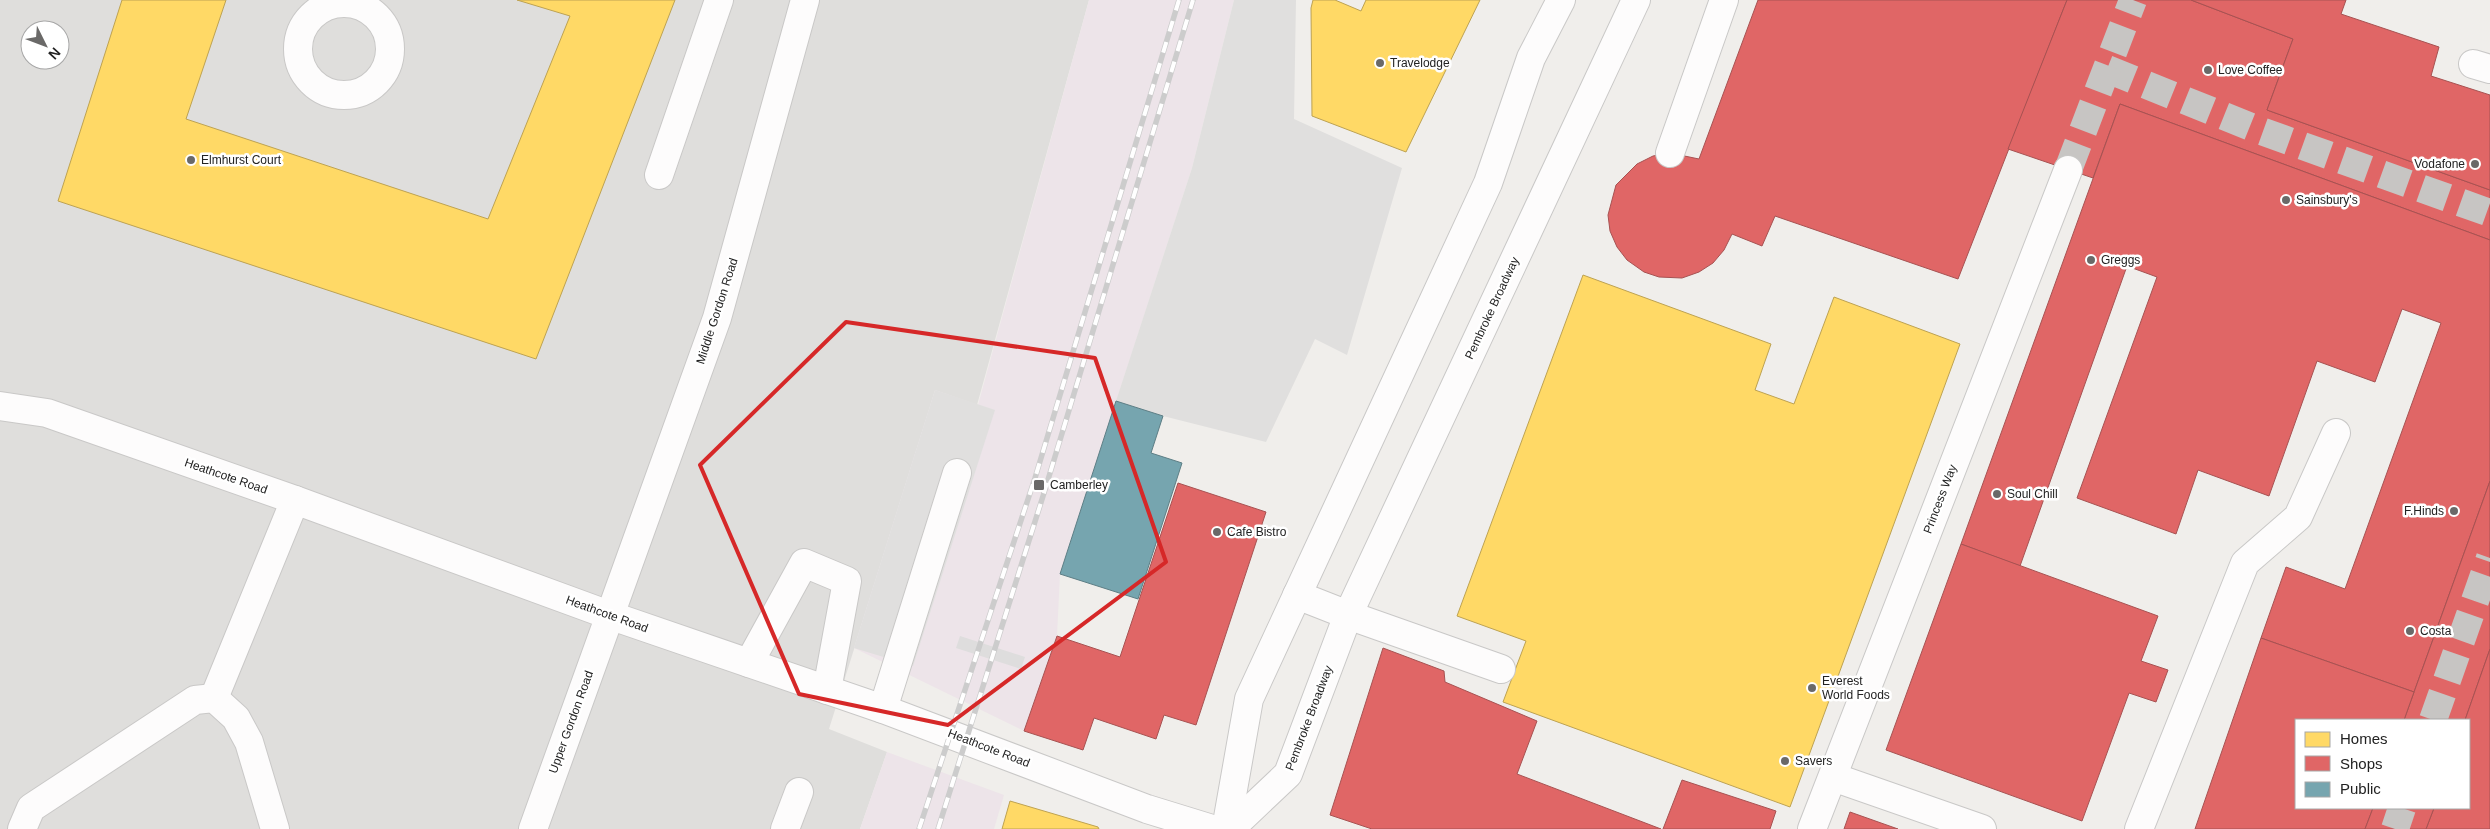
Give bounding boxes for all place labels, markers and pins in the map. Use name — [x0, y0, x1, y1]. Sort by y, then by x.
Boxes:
place label: Travelodge — [1390, 56, 1450, 70]
marker: Travelodge — [1374, 57, 1386, 69]
place label: Love Coffee — [2218, 63, 2283, 77]
marker: Love Coffee — [2202, 64, 2214, 76]
place label: Elmhurst Court — [201, 153, 282, 167]
marker: Elmhurst Court — [185, 154, 197, 166]
place label: Vodafone — [2414, 157, 2465, 171]
marker: Vodafone — [2469, 158, 2481, 170]
place label: Sainsbury's — [2296, 193, 2358, 207]
marker: Sainsbury's — [2280, 194, 2292, 206]
place label: Greggs — [2101, 253, 2140, 267]
marker: Greggs — [2085, 254, 2097, 266]
marker: Camberley — [1032, 478, 1046, 492]
place label: Camberley — [1050, 478, 1108, 492]
place label: Soul Chill — [2007, 487, 2058, 501]
marker: Soul Chill — [1991, 488, 2003, 500]
place label: F.Hinds — [2404, 504, 2444, 518]
marker: F.Hinds — [2448, 505, 2460, 517]
place label: Cafe Bistro — [1227, 525, 1287, 539]
marker: Cafe Bistro — [1211, 526, 1223, 538]
place label: Costa — [2420, 624, 2452, 638]
marker: Costa — [2404, 625, 2416, 637]
place label: Everest World Foods — [1822, 674, 1890, 702]
marker: Everest World Foods — [1806, 682, 1818, 694]
place label: Savers — [1795, 754, 1832, 768]
marker: Savers — [1779, 755, 1791, 767]

